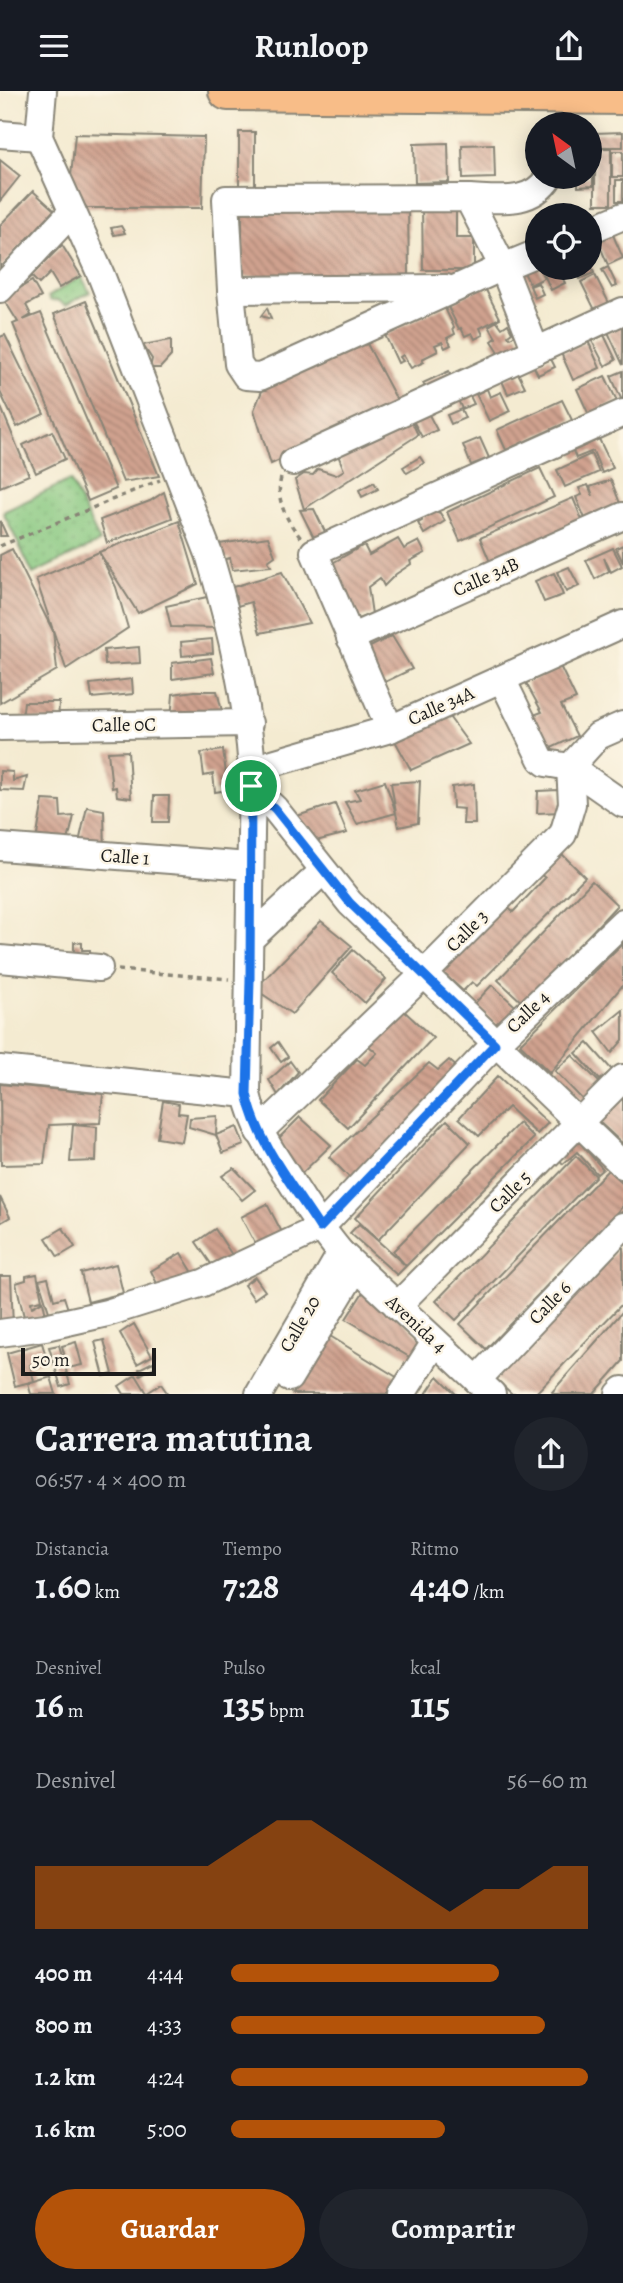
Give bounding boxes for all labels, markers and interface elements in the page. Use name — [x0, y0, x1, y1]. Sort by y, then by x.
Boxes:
text: Runloop — [254, 24, 369, 68]
icon: menu — [35, 27, 73, 65]
icon: share — [550, 27, 588, 65]
north arrow — [525, 112, 602, 189]
map controls — [525, 112, 602, 280]
button: locate — [525, 203, 602, 280]
street label: Calle 34B — [449, 551, 523, 603]
street label: Calle 34A — [404, 680, 479, 732]
street label: Calle 0C — [92, 711, 156, 739]
pin — [221, 756, 281, 816]
icon: arrive — [232, 767, 270, 805]
street label: Calle 1 — [100, 842, 151, 872]
street label: Calle 3 — [440, 904, 494, 958]
street label: Calle 4 — [501, 985, 556, 1039]
street label: Calle 5 — [483, 1165, 537, 1219]
street label: Calle 6 — [523, 1275, 577, 1330]
street label: Avenida 4 — [379, 1288, 452, 1359]
street label: Calle 20 — [273, 1291, 327, 1357]
scale bar — [21, 1345, 156, 1377]
text: 50 m — [32, 1347, 70, 1373]
text: Carrera matutina — [35, 1412, 312, 1464]
button: share — [514, 1417, 588, 1491]
text: 06:57 · 4 × 400 m — [35, 1464, 186, 1495]
text: Distancia — [35, 1536, 109, 1562]
text: Tiempo — [223, 1536, 282, 1562]
text: Ritmo — [410, 1536, 459, 1562]
text: 1.60 — [35, 1562, 91, 1610]
text: 7:28 — [223, 1562, 280, 1610]
text: 4:40 — [410, 1562, 469, 1610]
text: km — [91, 1579, 120, 1605]
text: /km — [469, 1579, 504, 1605]
text: Desnivel — [35, 1655, 102, 1681]
text: Pulso — [223, 1655, 265, 1681]
text: kcal — [410, 1655, 441, 1681]
text: 16 — [35, 1681, 64, 1729]
text: 135 — [223, 1681, 265, 1729]
text: 115 — [410, 1681, 450, 1729]
text: m — [64, 1698, 83, 1724]
text: bpm — [265, 1698, 304, 1724]
text: Desnivel — [35, 1765, 116, 1796]
text: 56–60 m — [507, 1765, 588, 1796]
text: 400 m — [35, 1958, 92, 1989]
text: 4:44 — [147, 1958, 184, 1989]
text: 800 m — [35, 2010, 92, 2041]
text: 4:33 — [147, 2010, 182, 2041]
text: 1.2 km — [35, 2062, 96, 2093]
text: 4:24 — [147, 2062, 184, 2093]
text: 1.6 km — [35, 2114, 95, 2145]
text: 5:00 — [147, 2114, 187, 2145]
button: Guardar — [35, 2189, 305, 2269]
button: Compartir — [319, 2189, 588, 2269]

